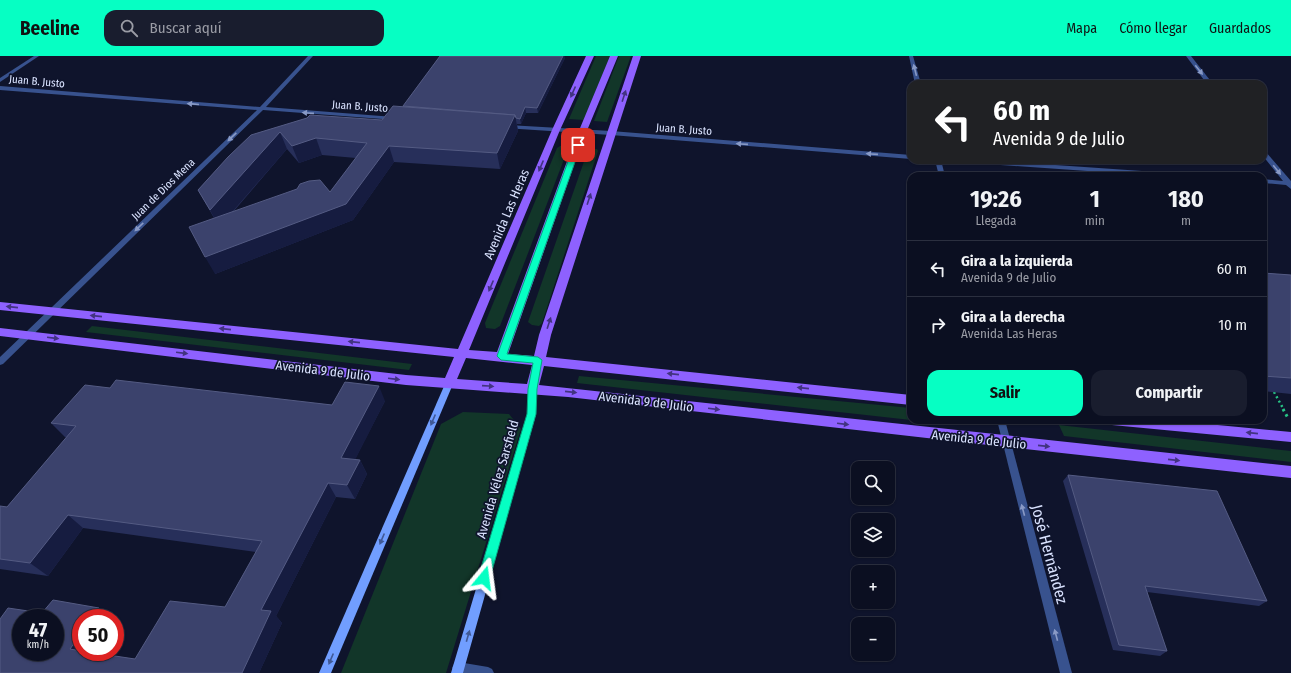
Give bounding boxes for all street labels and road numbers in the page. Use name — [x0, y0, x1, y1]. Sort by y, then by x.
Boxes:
street label: Juan B. Justo — [8, 73, 66, 90]
street label: Juan B. Justo — [332, 98, 389, 115]
street label: Juan B. Justo — [656, 121, 713, 138]
street label: Juan de Dios Mena — [129, 156, 198, 223]
street label: Avenida Las Heras — [481, 167, 532, 261]
street label: Avenida 9 de Julio — [275, 357, 371, 384]
street label: Avenida 9 de Julio — [598, 388, 694, 415]
street label: Avenida Vélez Sarsfield — [473, 418, 522, 540]
street label: Avenida 9 de Julio — [931, 427, 1027, 452]
street label: José Hernández — [1027, 502, 1072, 606]

